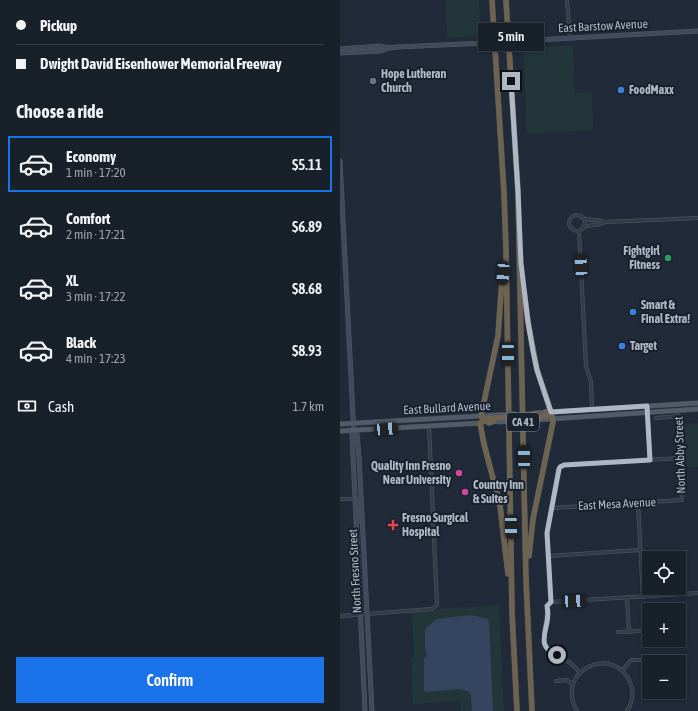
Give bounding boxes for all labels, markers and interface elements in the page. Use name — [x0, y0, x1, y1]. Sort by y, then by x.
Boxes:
text: Pickup — [40, 17, 77, 34]
street label: East Barstow Avenue — [558, 17, 648, 35]
callout: 5 min — [478, 23, 544, 51]
text: 5 min — [498, 29, 524, 44]
text: Dwight David Eisenhower Memorial Freeway — [40, 55, 282, 72]
place label: Hope Lutheran Church — [381, 67, 446, 95]
route end — [502, 72, 520, 90]
marker: Hope Lutheran Church — [368, 76, 378, 86]
place label: FoodMaxx — [629, 83, 674, 97]
marker: FoodMaxx — [616, 85, 626, 95]
text: Choose a ride — [16, 101, 104, 122]
icon: car — [18, 146, 54, 182]
text: Economy — [66, 148, 116, 165]
text: $5.11 — [292, 156, 322, 173]
text: 1 min · 17:20 — [66, 165, 126, 180]
icon: car — [18, 208, 54, 244]
text: Comfort — [66, 210, 110, 227]
text: $6.89 — [292, 218, 322, 235]
text: 2 min · 17:21 — [66, 227, 126, 242]
place label: Fightgirl Fitness — [623, 244, 661, 272]
marker: Fightgirl Fitness — [663, 253, 673, 263]
car — [574, 254, 588, 278]
car — [496, 261, 510, 285]
icon: car — [18, 270, 54, 306]
text: XL — [66, 272, 79, 289]
text: $8.68 — [292, 280, 322, 297]
text: 3 min · 17:22 — [66, 289, 126, 304]
place label: Smart & Final Extra! — [641, 298, 690, 326]
marker: Smart & Final Extra! — [628, 307, 638, 317]
icon: car — [18, 332, 54, 368]
text: Black — [66, 334, 96, 351]
place label: Target — [630, 339, 658, 353]
marker: Target — [617, 341, 627, 351]
text: $8.93 — [292, 342, 322, 359]
car — [502, 342, 514, 366]
text: 4 min · 17:23 — [66, 351, 126, 366]
icon: cash — [16, 395, 38, 417]
text: Cash — [48, 398, 74, 415]
text: 1.7 km — [293, 399, 324, 414]
street label: East Bullard Avenue — [403, 399, 491, 417]
road number: CA 41 — [507, 413, 539, 431]
street label: North Abby Street — [672, 416, 688, 494]
car — [374, 422, 398, 436]
car — [518, 445, 530, 469]
place label: Quality Inn Fresno Near University — [371, 459, 451, 487]
marker: Quality Inn Fresno Near University — [454, 468, 464, 478]
place label: Country Inn & Suites — [473, 478, 524, 506]
marker: Country Inn & Suites — [460, 487, 470, 497]
street label: East Mesa Avenue — [578, 495, 656, 513]
place label: Fresno Surgical Hospital — [402, 511, 469, 539]
car — [505, 515, 517, 539]
marker: Fresno Surgical Hospital — [387, 519, 399, 531]
street label: North Fresno Street — [346, 528, 364, 613]
map controls — [642, 551, 686, 699]
button: locate — [642, 551, 686, 595]
car — [562, 594, 586, 608]
button: + — [642, 603, 686, 647]
route start — [548, 646, 566, 664]
button: − — [642, 655, 686, 699]
button: Confirm — [16, 657, 324, 703]

